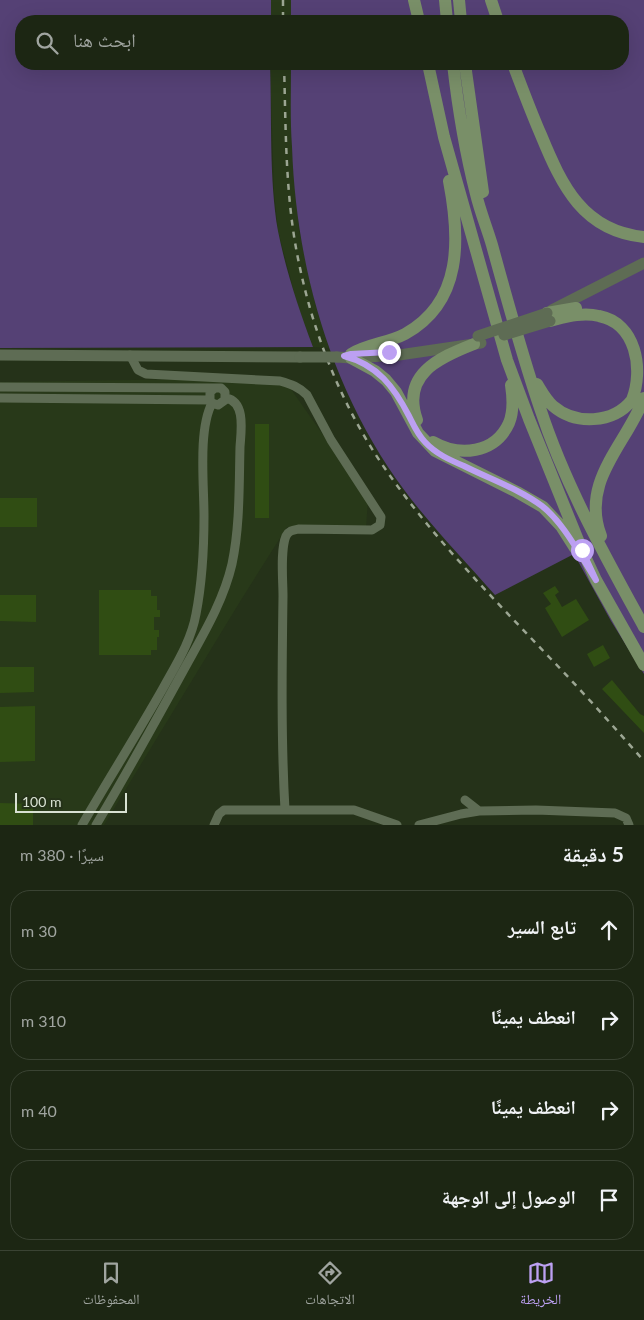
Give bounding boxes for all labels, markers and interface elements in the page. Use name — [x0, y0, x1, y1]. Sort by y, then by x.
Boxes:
search box — [15, 15, 629, 70]
text: ابحث هنا — [73, 28, 136, 51]
icon: search — [33, 29, 61, 57]
route end — [378, 341, 401, 364]
route start — [571, 539, 594, 562]
scale bar — [15, 790, 128, 813]
text: 100 m — [22, 793, 61, 810]
text: 5 دقيقة — [563, 841, 624, 866]
text: سيرًا · 380 m — [20, 845, 104, 864]
text: تابع السير — [508, 915, 576, 938]
icon: ahead — [595, 916, 623, 944]
text: 30 m — [21, 921, 57, 940]
text: انعطف يمينًا — [491, 1005, 576, 1028]
icon: right — [595, 1006, 623, 1034]
text: 310 m — [21, 1011, 66, 1030]
text: انعطف يمينًا — [491, 1095, 576, 1118]
icon: right — [595, 1096, 623, 1124]
text: 40 m — [21, 1101, 57, 1120]
text: الوصول إلى الوجهة — [442, 1185, 576, 1208]
icon: arrive — [595, 1186, 623, 1214]
tab: المحفوظات — [83, 1259, 140, 1313]
tab: الاتجاهات — [305, 1259, 355, 1313]
tab: الخريطة — [520, 1259, 561, 1313]

